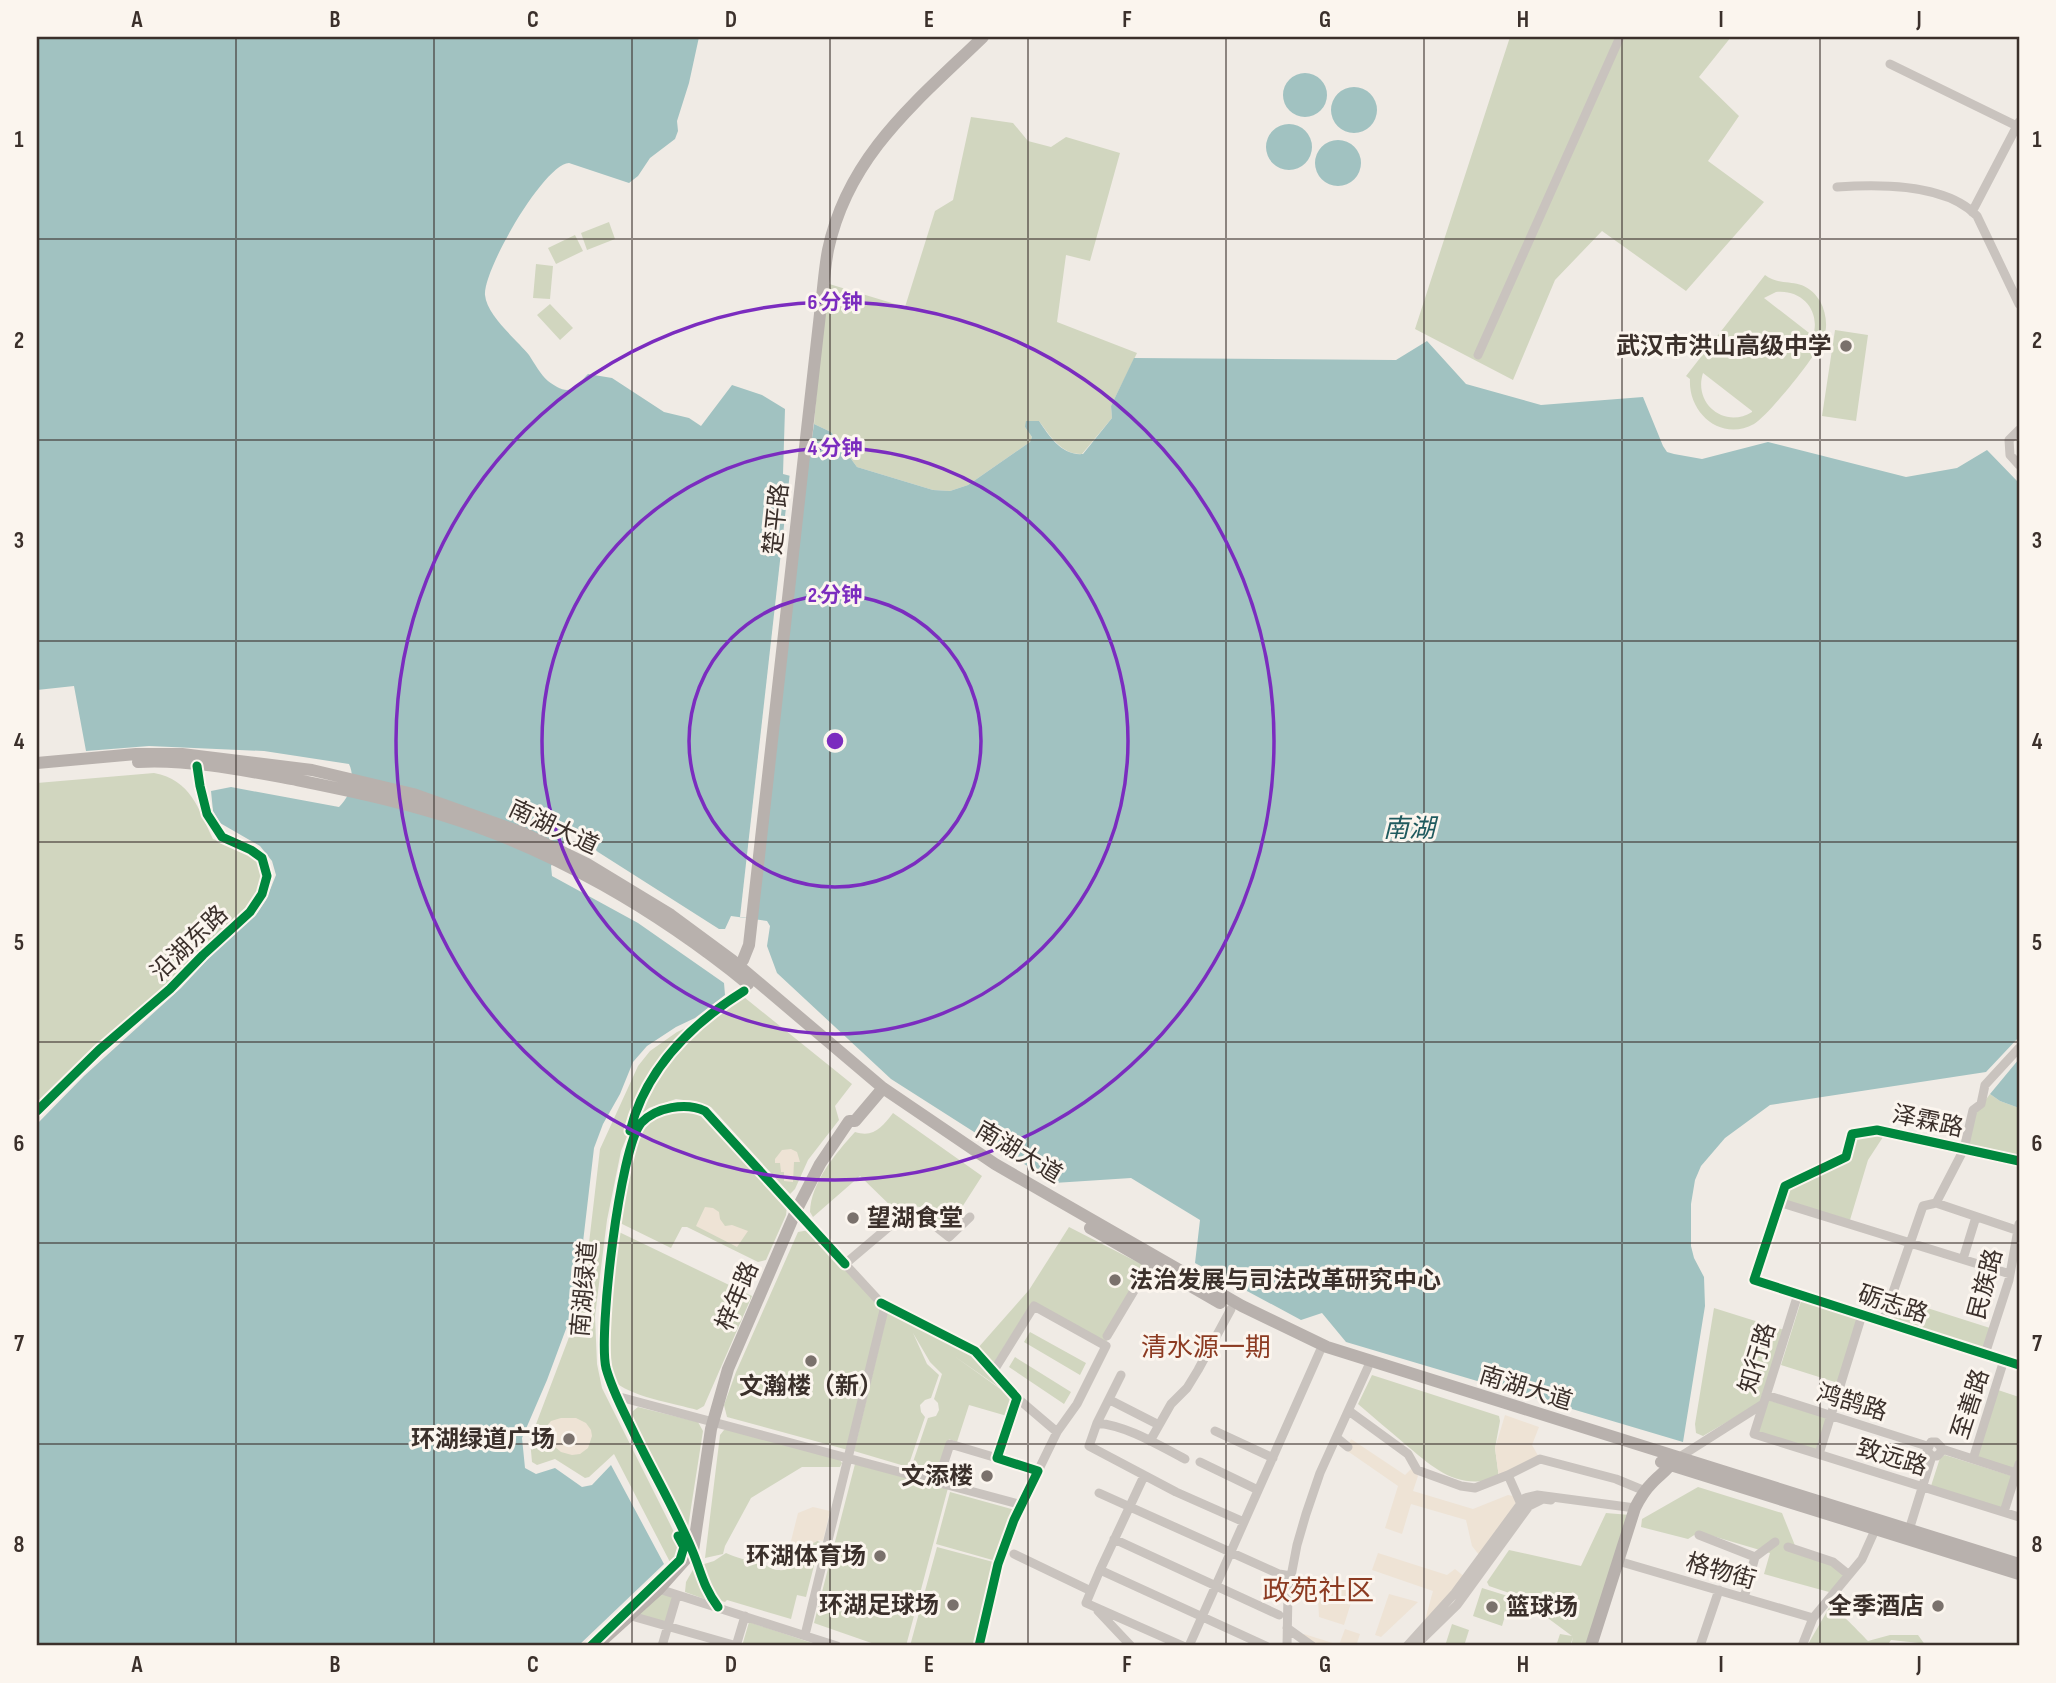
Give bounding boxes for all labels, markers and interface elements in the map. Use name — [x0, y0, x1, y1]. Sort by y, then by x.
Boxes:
text: A — [131, 6, 144, 34]
text: B — [330, 6, 341, 34]
text: C — [527, 6, 539, 34]
text: D — [725, 6, 737, 34]
text: E — [924, 6, 934, 34]
text: F — [1122, 6, 1132, 34]
text: G — [1319, 6, 1331, 34]
text: H — [1517, 6, 1529, 34]
text: I — [1718, 6, 1724, 34]
text: J — [1915, 6, 1922, 34]
text: 1 — [14, 126, 24, 154]
text: 1 — [2032, 126, 2042, 154]
text: 6 分钟 — [807, 290, 863, 315]
text: 2 — [14, 327, 24, 355]
text: 2 — [2032, 327, 2042, 355]
place label: 武汉市洪山高级中学 — [1616, 332, 1832, 361]
marker: 武汉市洪山高级中学 — [1838, 338, 1854, 354]
text: 4 分钟 — [807, 436, 863, 461]
street label: 楚平路 — [758, 482, 795, 556]
text: 3 — [14, 527, 24, 555]
text: 3 — [2032, 527, 2042, 555]
text: 2 分钟 — [808, 583, 862, 608]
text: 4 — [14, 728, 25, 756]
text: 4 — [2032, 728, 2043, 756]
centre of rings — [823, 729, 847, 753]
street label: 南湖大道 — [504, 794, 603, 861]
water label: 南湖 — [1383, 814, 1439, 845]
street label: 沿湖东路 — [145, 900, 234, 987]
text: 5 — [14, 929, 24, 957]
text: 5 — [2032, 929, 2042, 957]
street label: 泽霖路 — [1890, 1100, 1966, 1143]
street label: 南湖大道 — [970, 1115, 1067, 1190]
text: 6 — [14, 1130, 24, 1158]
text: 6 — [2032, 1130, 2042, 1158]
place label: 望湖食堂 — [867, 1204, 963, 1233]
marker: 望湖食堂 — [845, 1210, 861, 1226]
street label: 南湖绿道 — [566, 1240, 603, 1338]
street label: 民族路 — [1962, 1246, 2009, 1323]
street label: 梓年路 — [710, 1257, 765, 1335]
place label: 法治发展与司法改革研究中心 — [1129, 1266, 1441, 1295]
marker: 法治发展与司法改革研究中心 — [1107, 1272, 1123, 1288]
street label: 砺志路 — [1854, 1280, 1932, 1329]
street label: 知行路 — [1733, 1319, 1782, 1397]
text: 7 — [14, 1330, 24, 1358]
text: 7 — [2032, 1330, 2042, 1358]
district label: 清水源一期 — [1141, 1333, 1271, 1364]
marker: 文瀚楼（新） — [803, 1353, 819, 1369]
street label: 南湖大道 — [1476, 1361, 1576, 1416]
street label: 至善路 — [1946, 1365, 1995, 1443]
place label: 文瀚楼（新） — [739, 1372, 883, 1401]
street label: 鸿鹄路 — [1813, 1378, 1891, 1427]
place label: 环湖绿道广场 — [411, 1425, 555, 1454]
marker: 环湖绿道广场 — [561, 1431, 577, 1447]
street label: 致远路 — [1853, 1433, 1931, 1482]
place label: 文添楼 — [901, 1462, 973, 1491]
marker: 文添楼 — [979, 1468, 995, 1484]
text: 8 — [14, 1531, 25, 1559]
text: 8 — [2032, 1531, 2043, 1559]
place label: 环湖体育场 — [746, 1542, 866, 1571]
marker: 环湖体育场 — [872, 1548, 888, 1564]
street label: 格物街 — [1682, 1548, 1759, 1595]
district label: 政苑社区 — [1262, 1575, 1374, 1608]
place label: 环湖足球场 — [819, 1591, 939, 1620]
place label: 全季酒店 — [1828, 1592, 1924, 1621]
place label: 篮球场 — [1506, 1593, 1578, 1622]
marker: 环湖足球场 — [945, 1597, 961, 1613]
marker: 全季酒店 — [1930, 1598, 1946, 1614]
marker: 篮球场 — [1484, 1599, 1500, 1615]
text: A — [131, 1651, 144, 1679]
text: B — [330, 1651, 341, 1679]
text: C — [527, 1651, 539, 1679]
text: D — [725, 1651, 737, 1679]
text: E — [924, 1651, 934, 1679]
text: F — [1122, 1651, 1132, 1679]
text: G — [1319, 1651, 1331, 1679]
text: H — [1517, 1651, 1529, 1679]
text: I — [1718, 1651, 1724, 1679]
text: J — [1915, 1651, 1922, 1679]

